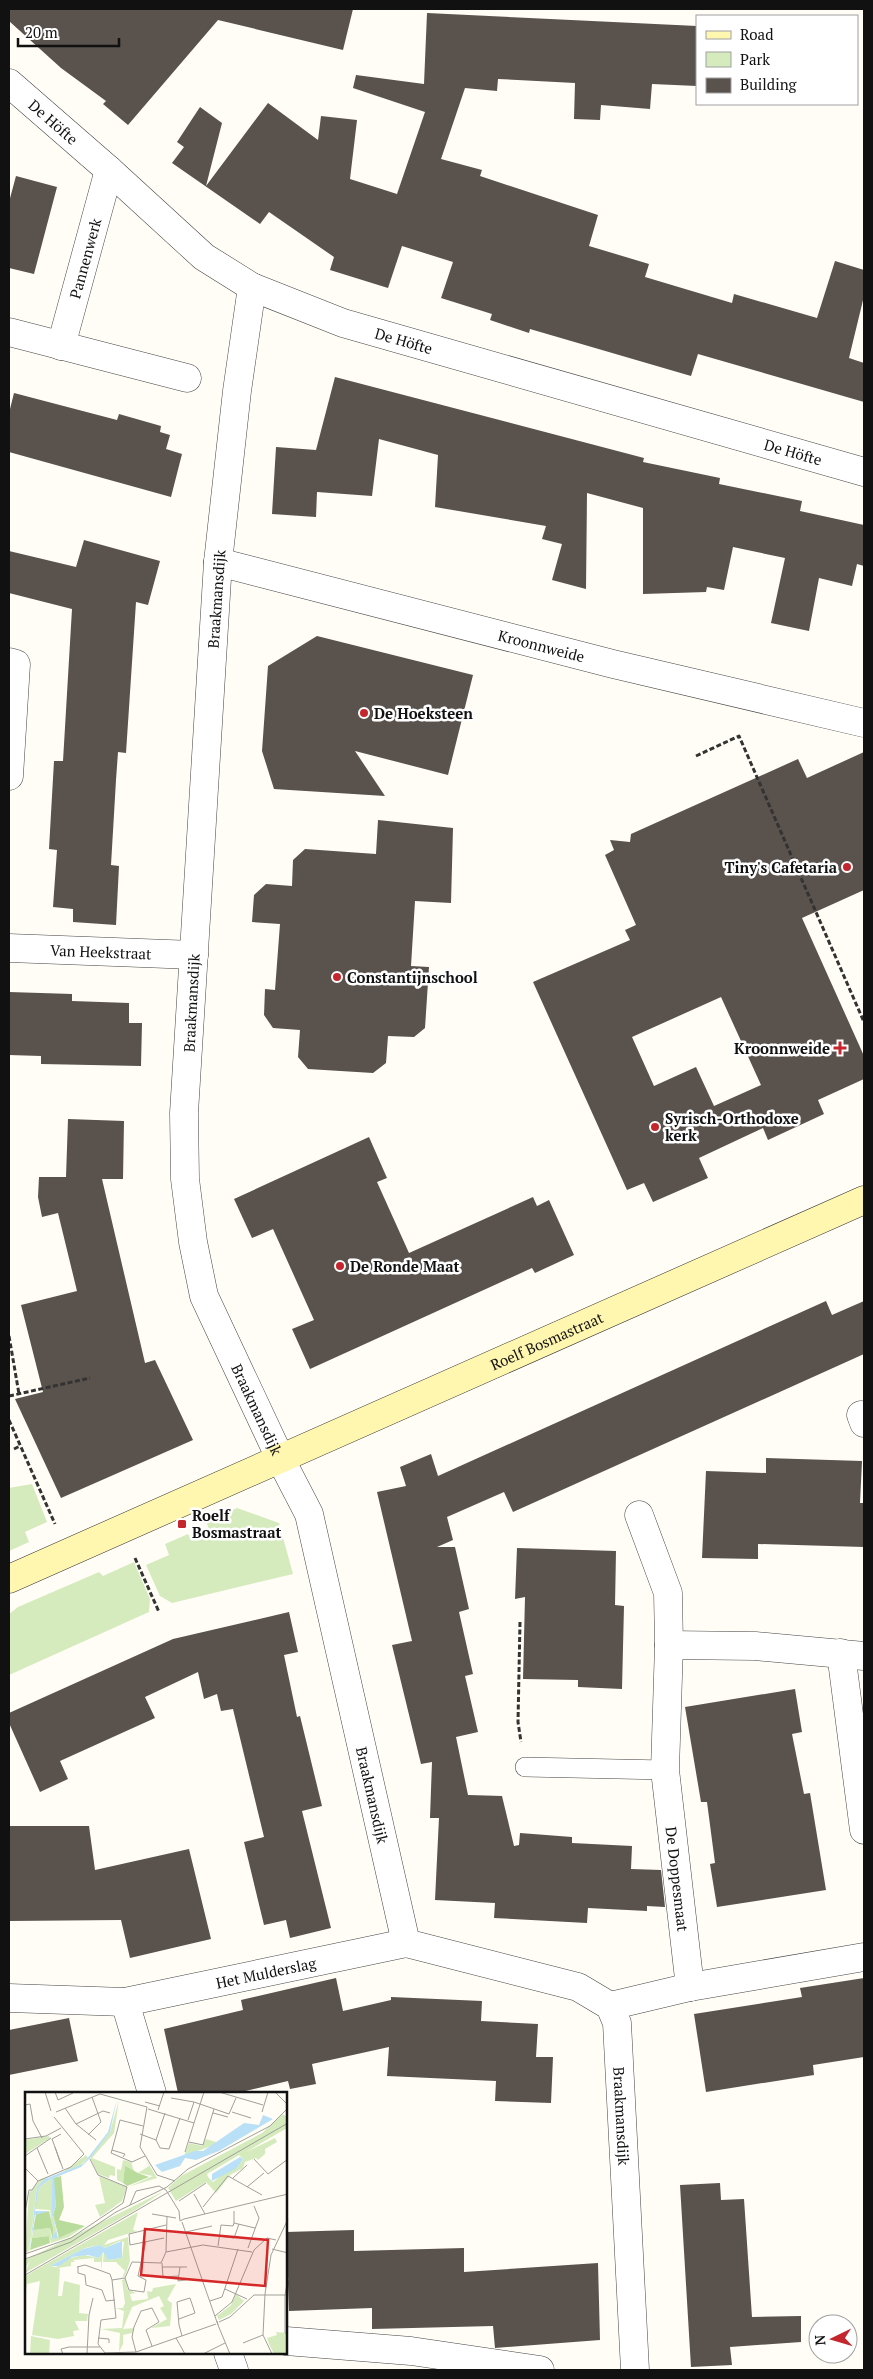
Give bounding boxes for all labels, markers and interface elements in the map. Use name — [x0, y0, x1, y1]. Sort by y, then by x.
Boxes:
scale bar — [18, 15, 119, 47]
legend — [696, 15, 858, 105]
text: 20 m — [25, 22, 58, 42]
text: Road — [740, 24, 773, 44]
text: Park — [740, 49, 770, 69]
text: Building — [740, 74, 798, 94]
street label: De Höfte — [25, 95, 82, 149]
street label: Pannenwerk — [64, 215, 106, 301]
street label: De Höfte — [373, 323, 435, 358]
street label: De Höfte — [762, 434, 824, 469]
street label: Braakmansdijk — [203, 549, 229, 649]
street label: Kroonnweide — [496, 625, 587, 666]
place label: De Hoeksteen — [374, 703, 473, 723]
marker: De Hoeksteen — [358, 707, 370, 719]
place label: Tiny's Cafetaria — [725, 857, 838, 877]
marker: Tiny's Cafetaria — [841, 861, 853, 873]
street label: Van Heekstraat — [50, 940, 152, 963]
street label: Braakmansdijk — [178, 953, 204, 1053]
place label: Constantijnschool — [347, 967, 478, 987]
marker: Constantijnschool — [331, 971, 343, 983]
place label: Kroonnweide — [734, 1038, 830, 1058]
marker: Kroonnweide — [834, 1042, 846, 1054]
place label: Syrisch-Orthodoxe kerk — [665, 1108, 799, 1145]
marker: Syrisch-Orthodoxe kerk — [649, 1121, 661, 1133]
place label: De Ronde Maat — [350, 1256, 460, 1276]
marker: De Ronde Maat — [334, 1260, 346, 1272]
street label: Roelf Bosmastraat — [487, 1307, 607, 1374]
street label: Braakmansdijk — [227, 1360, 287, 1459]
place label: Roelf Bosmastraat — [192, 1505, 282, 1542]
marker: Roelf Bosmastraat — [176, 1518, 188, 1530]
street label: Braakmansdijk — [352, 1745, 393, 1846]
street label: De Doppesmaat — [662, 1825, 694, 1933]
street label: Het Mulderslag — [214, 1952, 319, 1993]
street label: Braakmansdijk — [609, 2066, 634, 2166]
inset map — [25, 2092, 288, 2354]
north arrow — [808, 2314, 858, 2364]
text: N — [810, 2334, 829, 2346]

